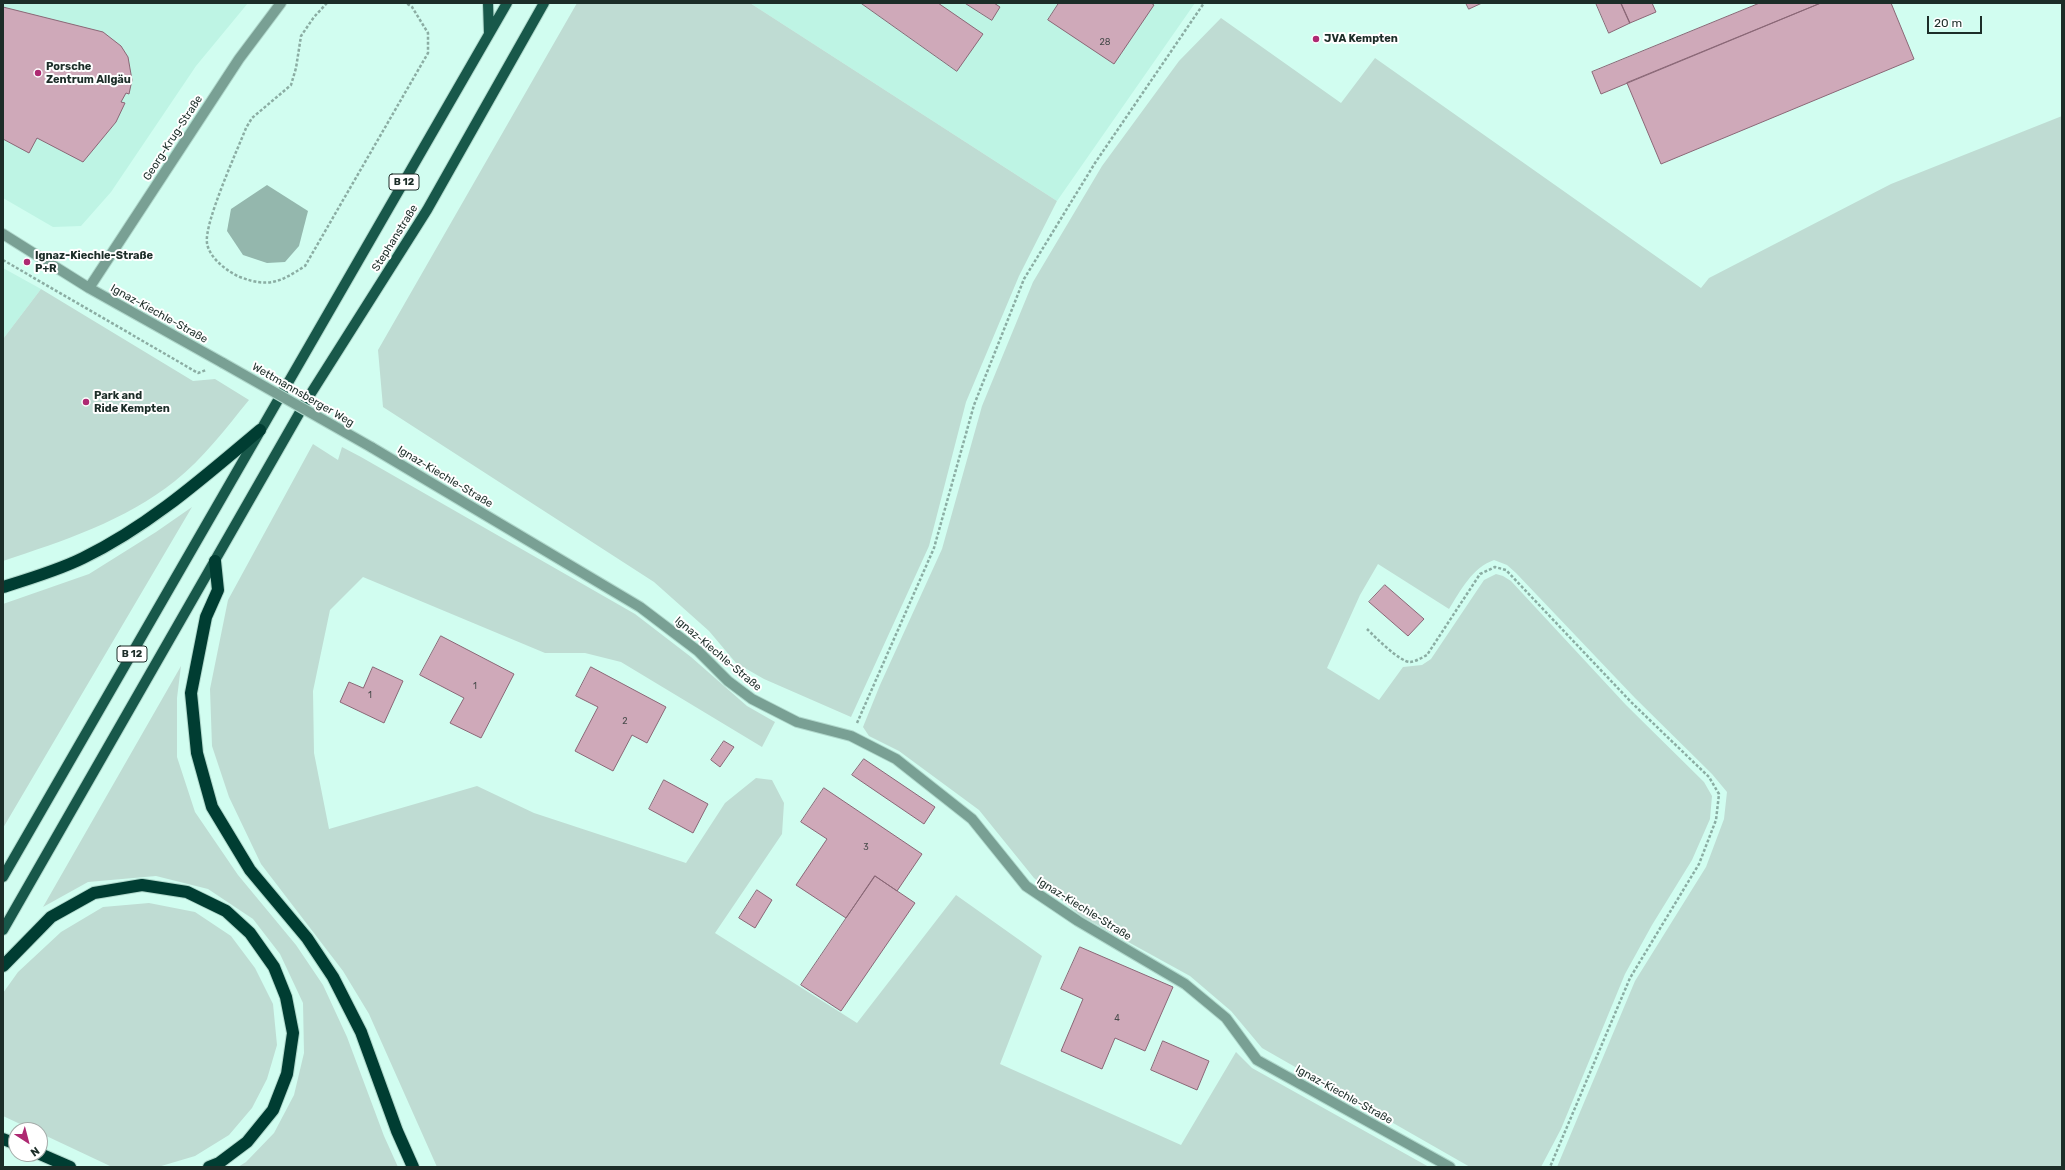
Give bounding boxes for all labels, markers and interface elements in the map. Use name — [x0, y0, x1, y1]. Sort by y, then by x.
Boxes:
scale bar — [1929, 8, 1984, 34]
text: 20 m — [1934, 16, 1962, 30]
place label: JVA Kempten — [1324, 32, 1398, 46]
marker: JVA Kempten — [1311, 34, 1321, 44]
house number: 28 — [1099, 37, 1111, 47]
place label: Porsche Zentrum Allgäu — [46, 60, 131, 86]
marker: Porsche Zentrum Allgäu — [33, 68, 43, 78]
street label: Georg-Krug-Straße — [141, 93, 205, 183]
road number: B 12 — [389, 174, 419, 190]
street label: Stephanstraße — [369, 202, 421, 274]
place label: Ignaz-Kiechle-Straße P+R — [35, 249, 153, 275]
marker: Ignaz-Kiechle-Straße P+R — [22, 257, 32, 267]
street label: Ignaz-Kiechle-Straße — [108, 282, 210, 346]
street label: Wettmannsberger Weg — [250, 360, 356, 430]
place label: Park and Ride Kempten — [94, 389, 170, 415]
marker: Park and Ride Kempten — [81, 397, 91, 407]
street label: Ignaz-Kiechle-Straße — [395, 443, 495, 511]
street label: Ignaz-Kiechle-Straße — [672, 614, 764, 694]
road number: B 12 — [117, 646, 147, 662]
house number: 1 — [473, 681, 477, 691]
house number: 1 — [368, 690, 372, 700]
house number: 2 — [622, 716, 628, 726]
house number: 3 — [863, 842, 869, 852]
street label: Ignaz-Kiechle-Straße — [1034, 875, 1134, 943]
house number: 4 — [1114, 1013, 1120, 1023]
street label: Ignaz-Kiechle-Straße — [1293, 1063, 1395, 1127]
north arrow — [8, 1122, 48, 1162]
text: N — [28, 1144, 42, 1159]

